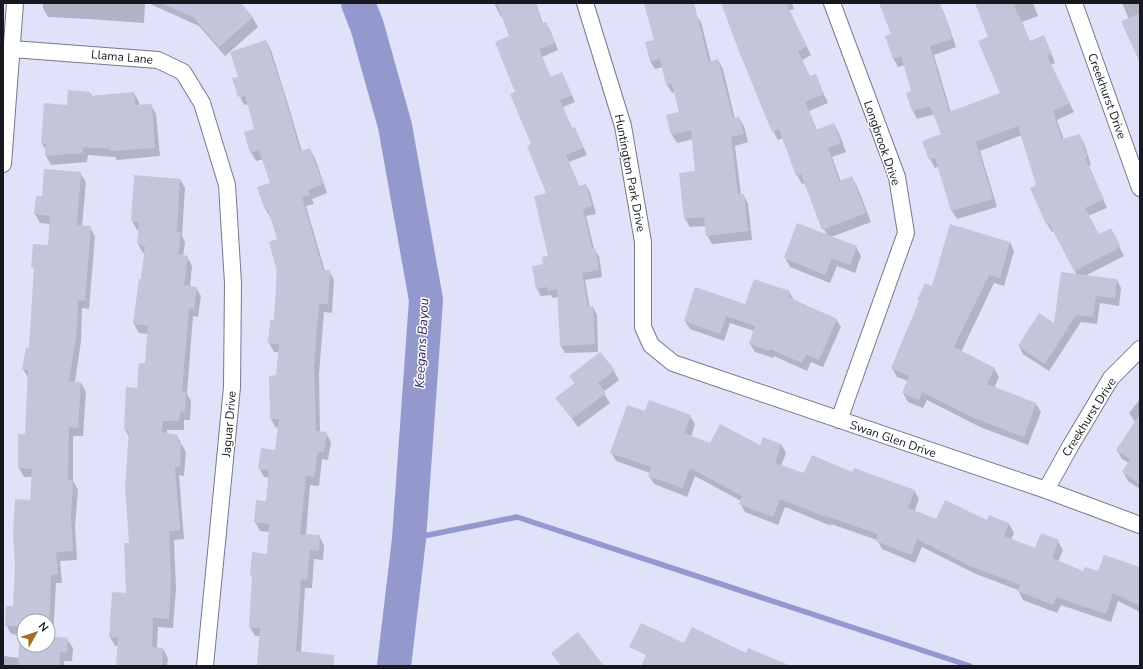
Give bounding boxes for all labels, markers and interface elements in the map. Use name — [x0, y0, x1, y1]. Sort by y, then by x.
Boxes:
street label: Llama Lane — [90, 46, 154, 68]
street label: Creekhurst Drive — [1084, 51, 1130, 141]
street label: Longbrook Drive — [860, 98, 904, 188]
street label: Huntington Park Drive — [611, 113, 649, 233]
water label: Keegans Bayou — [411, 298, 433, 388]
street label: Creekhurst Drive — [1058, 374, 1120, 460]
street label: Jaguar Drive — [218, 390, 240, 459]
street label: Swan Glen Drive — [848, 417, 938, 461]
north arrow — [16, 613, 56, 653]
text: N — [35, 619, 52, 635]

